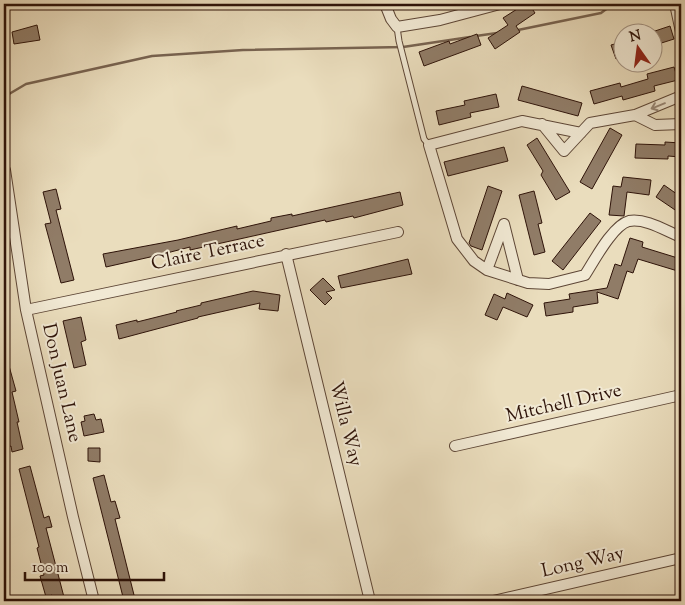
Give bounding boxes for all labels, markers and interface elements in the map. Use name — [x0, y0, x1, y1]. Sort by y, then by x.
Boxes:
north arrow — [612, 22, 662, 72]
text: N — [627, 26, 643, 48]
one-way arrow — [651, 101, 666, 111]
street label: Claire Terrace — [149, 228, 267, 278]
street label: Don Juan Lane — [34, 321, 88, 445]
street label: Mitchell Drive — [504, 378, 625, 430]
street label: Willa Way — [321, 379, 369, 470]
street label: Long Way — [539, 540, 628, 586]
scale bar — [25, 550, 164, 582]
text: 100 m — [32, 558, 69, 579]

